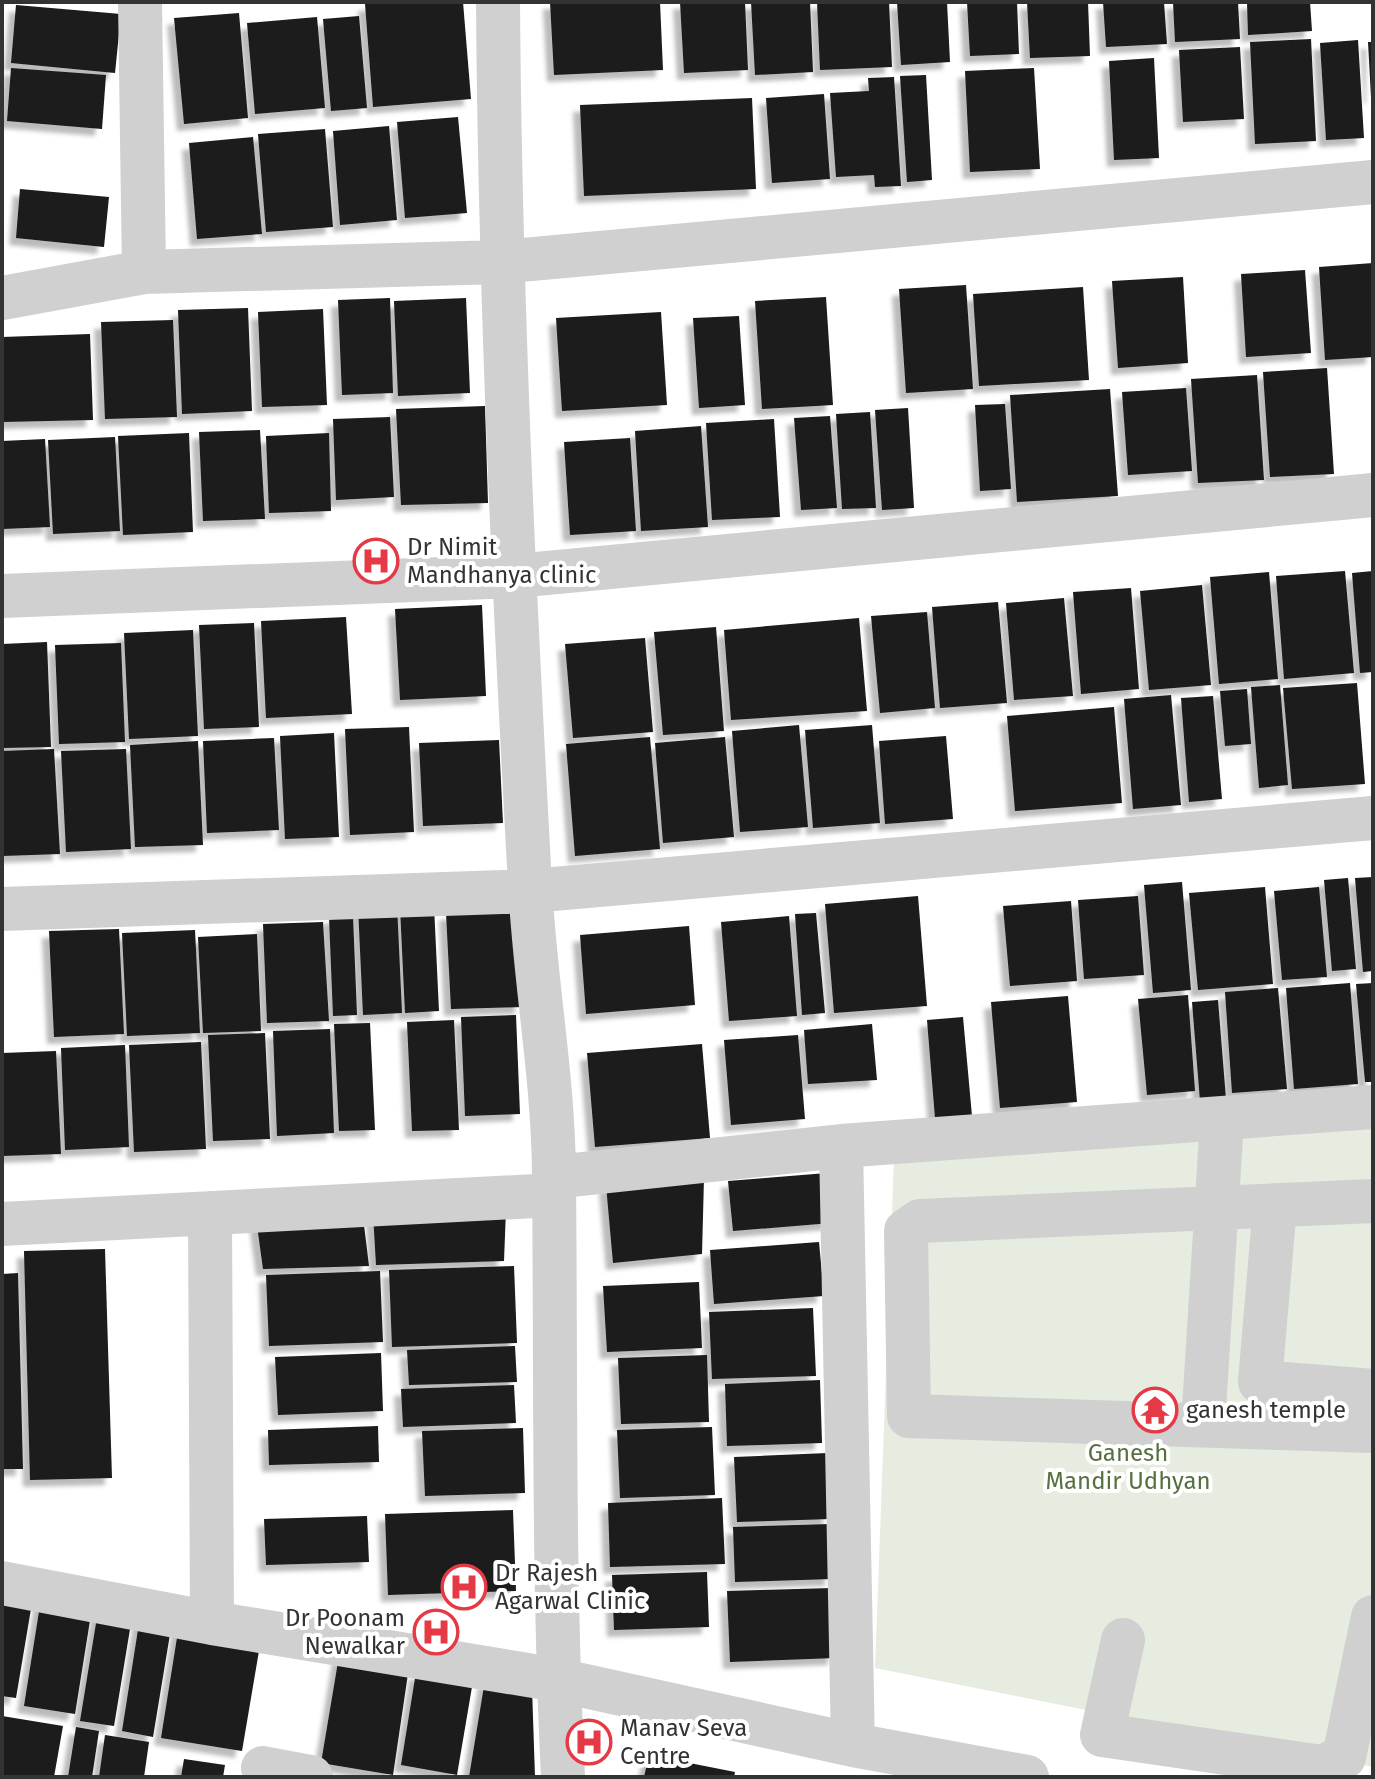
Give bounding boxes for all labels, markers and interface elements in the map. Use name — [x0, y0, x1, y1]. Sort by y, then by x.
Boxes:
place label: Dr Nimit Mandhanya clinic — [407, 533, 597, 589]
hospital icon: Dr Nimit Mandhanya clinic — [352, 537, 400, 585]
temple icon: ganesh temple — [1131, 1386, 1179, 1434]
place label: ganesh temple — [1186, 1396, 1346, 1424]
park label: Ganesh Mandir Udhyan — [1045, 1439, 1211, 1495]
place label: Dr Rajesh Agarwal Clinic — [495, 1559, 646, 1615]
hospital icon: Dr Rajesh Agarwal Clinic — [440, 1563, 488, 1611]
place label: Dr Poonam Newalkar — [285, 1604, 406, 1660]
hospital icon: Dr Poonam Newalkar — [412, 1608, 460, 1656]
place label: Manav Seva Centre — [620, 1714, 747, 1770]
hospital icon: Manav Seva Centre — [565, 1718, 613, 1766]

